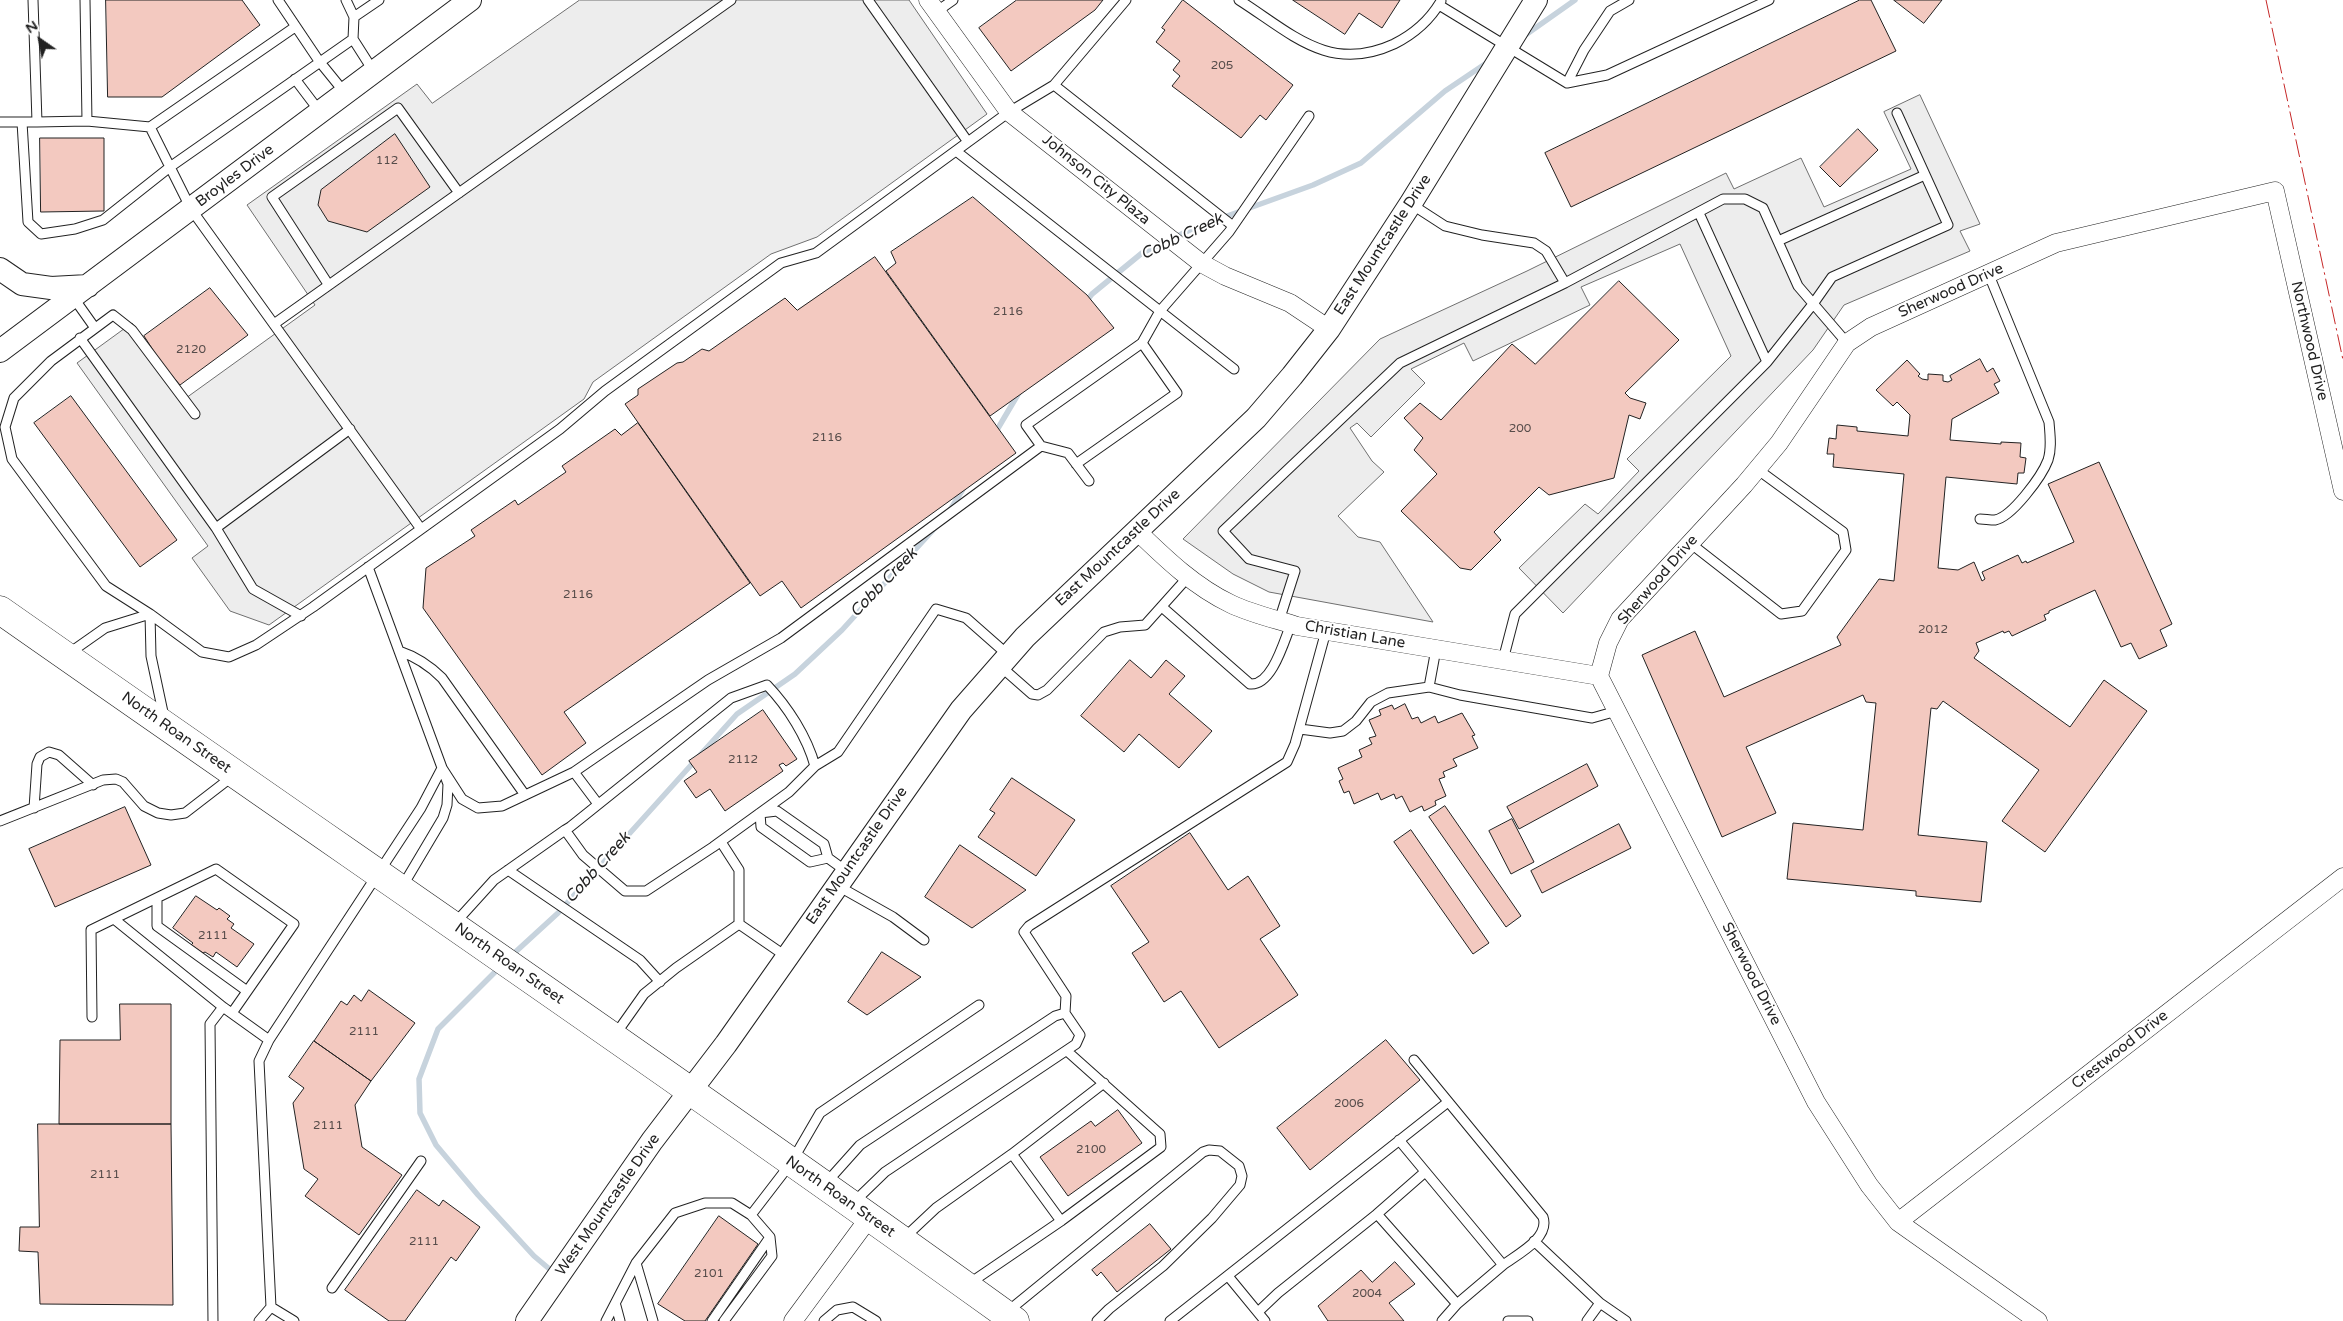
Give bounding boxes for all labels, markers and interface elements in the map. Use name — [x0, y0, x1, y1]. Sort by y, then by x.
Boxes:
north arrow — [15, 15, 65, 65]
text: N — [22, 17, 41, 37]
house number: 205 — [1211, 59, 1233, 73]
street label: Johnson City Plaza — [1038, 131, 1154, 229]
street label: Broyles Drive — [192, 141, 278, 211]
house number: 112 — [376, 154, 398, 168]
street label: East Mountcastle Drive — [1331, 171, 1435, 319]
water label: Cobb Creek — [1138, 210, 1226, 264]
street label: Sherwood Drive — [1896, 260, 2006, 322]
street label: Northwood Drive — [2287, 280, 2331, 402]
house number: 2116 — [993, 305, 1023, 319]
house number: 2120 — [176, 343, 206, 357]
house number: 200 — [1509, 422, 1531, 436]
house number: 2116 — [812, 431, 842, 445]
street label: East Mountcastle Drive — [1052, 485, 1184, 611]
street label: Sherwood Drive — [1614, 532, 1702, 628]
water label: Cobb Creek — [846, 544, 922, 622]
house number: 2116 — [563, 588, 593, 602]
street label: Christian Lane — [1303, 617, 1407, 653]
house number: 2012 — [1918, 623, 1948, 637]
street label: North Roan Street — [118, 688, 234, 778]
house number: 2112 — [728, 753, 758, 767]
street label: East Mountcastle Drive — [803, 784, 911, 928]
water label: Cobb Creek — [561, 829, 635, 907]
street label: North Roan Street — [451, 919, 567, 1009]
street label: Sherwood Drive — [1717, 920, 1785, 1028]
house number: 2111 — [198, 929, 228, 943]
street label: Crestwood Drive — [2068, 1007, 2172, 1093]
house number: 2111 — [349, 1025, 379, 1039]
house number: 2006 — [1334, 1097, 1364, 1111]
house number: 2111 — [313, 1119, 343, 1133]
street label: West Mountcastle Drive — [552, 1131, 664, 1279]
house number: 2100 — [1076, 1143, 1106, 1157]
street label: North Roan Street — [782, 1152, 898, 1242]
house number: 2111 — [90, 1168, 120, 1182]
house number: 2111 — [409, 1235, 439, 1249]
house number: 2101 — [694, 1267, 724, 1281]
house number: 2004 — [1352, 1287, 1382, 1301]

